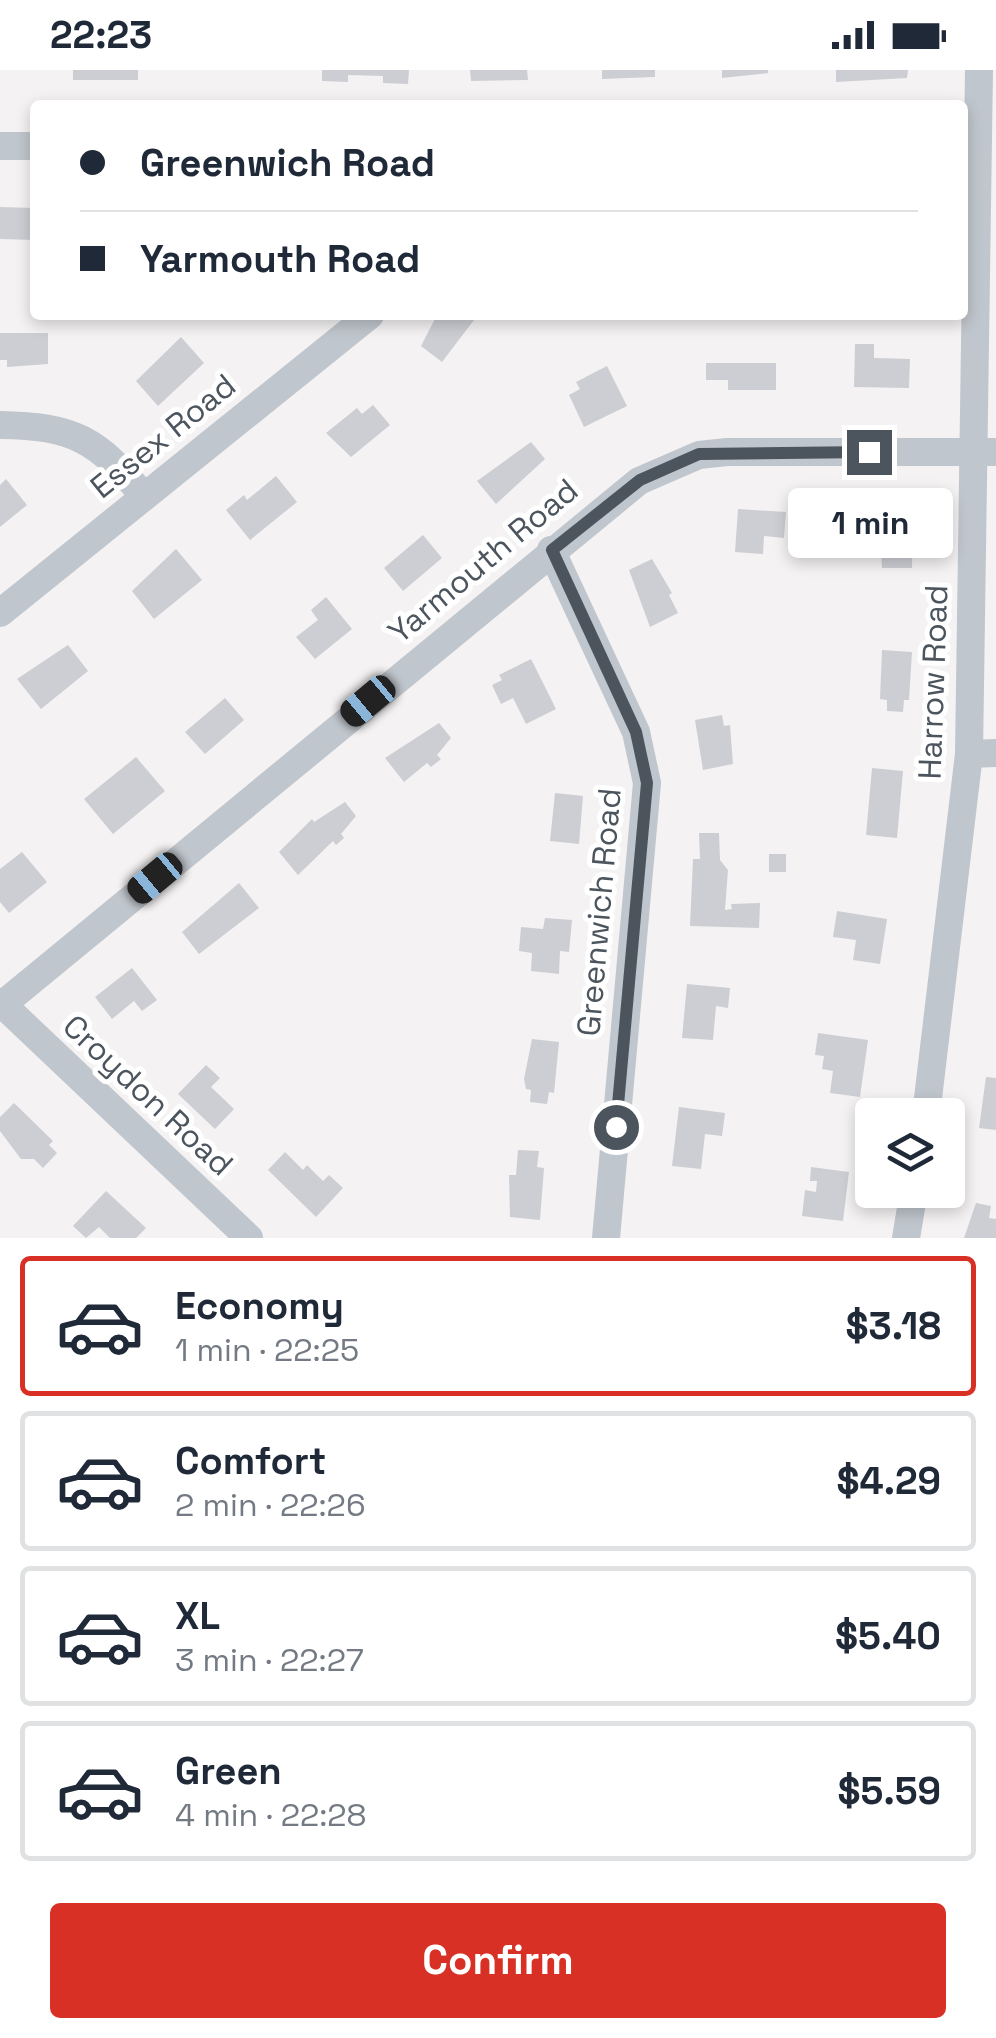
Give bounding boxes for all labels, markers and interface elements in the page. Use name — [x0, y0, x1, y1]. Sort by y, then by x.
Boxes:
text: 22:23 — [50, 11, 152, 59]
text: Greenwich Road — [140, 139, 435, 187]
text: Yarmouth Road — [140, 235, 420, 283]
street label: Essex Road — [82, 365, 244, 507]
route end — [847, 430, 892, 475]
street label: Yarmouth Road — [380, 470, 586, 652]
callout: 1 min — [786, 487, 952, 557]
text: 1 min — [831, 503, 910, 543]
street label: Harrow Road — [910, 584, 956, 780]
car — [335, 670, 401, 732]
street label: Greenwich Road — [568, 786, 630, 1038]
car — [122, 847, 188, 909]
street label: Croydon Road — [55, 1006, 241, 1184]
map controls — [855, 1098, 965, 1208]
button: layers — [855, 1098, 965, 1208]
route start — [594, 1105, 639, 1150]
icon: car — [55, 1281, 145, 1371]
text: Economy — [175, 1282, 344, 1330]
text: $3.18 — [846, 1302, 941, 1350]
text: 1 min · 22:25 — [175, 1330, 359, 1370]
icon: car — [55, 1436, 145, 1526]
text: Comfort — [175, 1437, 326, 1485]
text: $4.29 — [837, 1457, 941, 1505]
text: 2 min · 22:26 — [175, 1485, 366, 1525]
icon: car — [55, 1591, 145, 1681]
text: XL — [175, 1592, 220, 1640]
text: $5.40 — [835, 1612, 941, 1660]
text: 3 min · 22:27 — [175, 1640, 364, 1680]
icon: car — [55, 1746, 145, 1836]
text: Green — [175, 1747, 282, 1795]
text: $5.59 — [838, 1767, 941, 1815]
text: 4 min · 22:28 — [175, 1795, 367, 1835]
button: Confirm — [50, 1903, 946, 2018]

